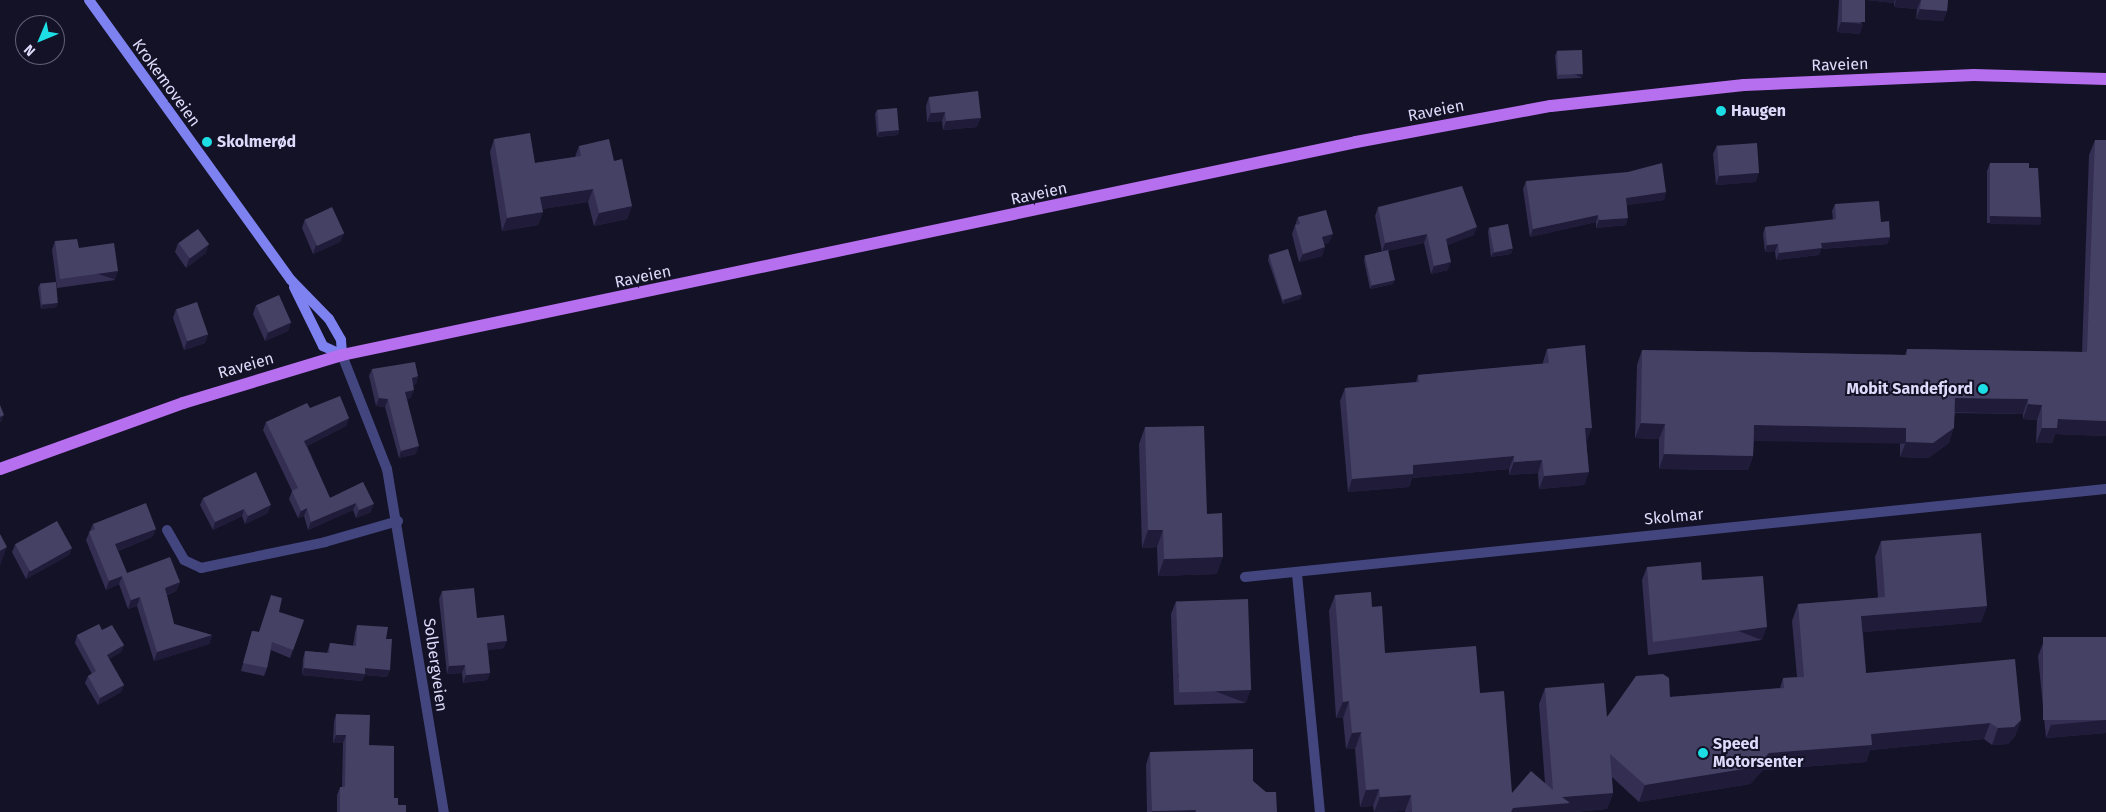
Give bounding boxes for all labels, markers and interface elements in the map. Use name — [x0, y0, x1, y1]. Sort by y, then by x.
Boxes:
north arrow — [15, 15, 65, 65]
street label: Krokemoveien — [128, 36, 204, 130]
text: N — [20, 41, 39, 60]
street label: Raveien — [1811, 54, 1869, 76]
street label: Raveien — [1406, 96, 1466, 126]
place label: Haugen — [1731, 101, 1786, 121]
marker: Haugen — [1715, 105, 1727, 117]
place label: Skolmerød — [217, 132, 296, 152]
marker: Skolmerød — [201, 136, 213, 148]
street label: Raveien — [1009, 179, 1069, 209]
street label: Raveien — [613, 262, 673, 292]
street label: Raveien — [216, 349, 276, 383]
place label: Mobit Sandefjord — [1846, 379, 1973, 399]
marker: Mobit Sandefjord — [1977, 383, 1989, 395]
street label: Skolmar — [1644, 505, 1704, 529]
street label: Solbergveien — [419, 617, 451, 713]
place label: Speed Motorsenter — [1713, 734, 1803, 772]
marker: Speed Motorsenter — [1697, 747, 1709, 759]

